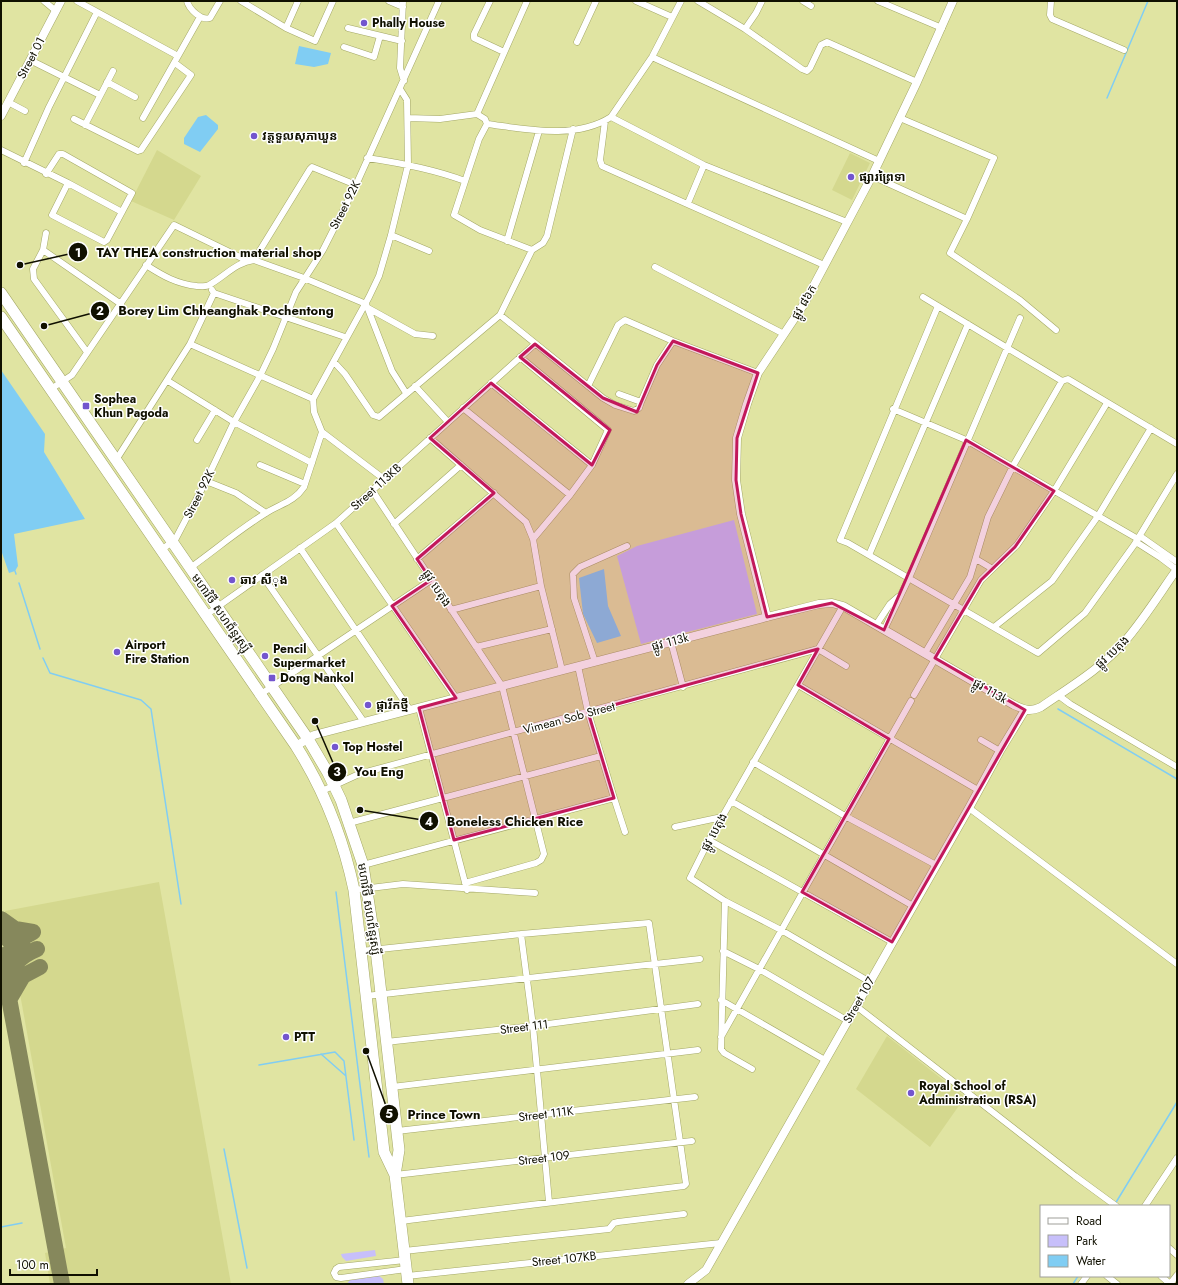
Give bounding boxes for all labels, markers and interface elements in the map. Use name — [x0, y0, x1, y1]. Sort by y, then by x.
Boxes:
place label: Phally House — [372, 14, 445, 32]
marker: Phally House — [359, 18, 369, 28]
street label: Street 01 — [13, 34, 49, 82]
place label: វត្តទួលសុភាឃួន — [262, 127, 337, 145]
marker: វត្តទួលសុភាឃួន — [249, 131, 259, 141]
place label: ផ្សារព្រៃទា — [859, 168, 905, 186]
marker: ផ្សារព្រៃទា — [846, 172, 856, 182]
street label: Street 92K — [325, 177, 365, 233]
callout: TAY THEA construction material shop — [68, 240, 329, 265]
text: TAY THEA construction material shop — [96, 243, 322, 262]
text: 1 — [75, 244, 81, 262]
street label: ផ្លូវ ៨៦ក — [787, 281, 823, 324]
callout: Borey Lim Chheanghak Pochentong — [90, 298, 341, 323]
text: Borey Lim Chheanghak Pochentong — [118, 301, 334, 320]
text: 2 — [96, 302, 104, 320]
place label: Sophea Khun Pagoda — [94, 390, 168, 422]
marker: Sophea Khun Pagoda — [81, 401, 91, 411]
street label: Street 113KB — [347, 459, 406, 515]
street label: Street 92K — [179, 466, 219, 522]
street label: ផ្លូវ បេតុង — [417, 566, 456, 611]
street label: មហាវិថី សហព័ន្ធរុស្ស៊ី — [186, 570, 255, 657]
place label: ឆាវ សីុង — [240, 571, 288, 589]
marker: ឆាវ សីុង — [227, 575, 237, 585]
street label: ផ្លូវ 113k — [649, 628, 692, 657]
street label: ផ្លូវ បេតុង — [1091, 631, 1134, 674]
place label: Airport Fire Station — [124, 636, 189, 668]
place label: Pencil Supermarket — [273, 640, 345, 672]
marker: Airport Fire Station — [112, 647, 122, 657]
marker: Pencil Supermarket — [260, 651, 270, 661]
place label: Dong Nankol — [280, 669, 354, 687]
marker: Dong Nankol — [267, 673, 277, 683]
street label: ផ្លូវ 113k — [968, 674, 1011, 710]
place label: ផ្ការីកថ្មី — [376, 696, 409, 714]
street label: Vimean Sob Street — [521, 697, 617, 739]
marker: ផ្ការីកថ្មី — [363, 700, 373, 710]
place label: Top Hostel — [343, 738, 403, 756]
marker: Top Hostel — [330, 742, 340, 752]
callout: You Eng — [327, 759, 412, 784]
text: You Eng — [353, 762, 404, 781]
text: 3 — [333, 763, 341, 781]
callout: Boneless Chicken Rice — [419, 809, 591, 834]
street label: ផ្លូវ បេតុង — [696, 810, 733, 855]
text: Boneless Chicken Rice — [447, 812, 584, 831]
text: 4 — [425, 813, 433, 831]
street label: មហាវិថី សហព័ន្ធរុស្ស៊ី — [352, 862, 385, 957]
street label: Street 107 — [838, 973, 880, 1027]
street label: Street 111 — [499, 1015, 549, 1039]
place label: PTT — [294, 1028, 315, 1046]
marker: PTT — [281, 1032, 291, 1042]
place label: Royal School of Administration (RSA) — [918, 1077, 1036, 1109]
marker: Royal School of Administration (RSA) — [906, 1088, 916, 1098]
callout: Prince Town — [379, 1102, 488, 1127]
street label: Street 111K — [517, 1102, 575, 1126]
text: 5 — [385, 1105, 393, 1123]
text: Prince Town — [408, 1105, 480, 1124]
street label: Street 109 — [517, 1146, 571, 1170]
legend — [1040, 1205, 1170, 1277]
text: Road — [1076, 1212, 1102, 1230]
text: Park — [1076, 1232, 1098, 1250]
street label: Street 107KB — [531, 1247, 597, 1271]
scale bar — [10, 1251, 97, 1277]
text: Water — [1076, 1252, 1107, 1270]
text: 100 m — [16, 1256, 49, 1274]

